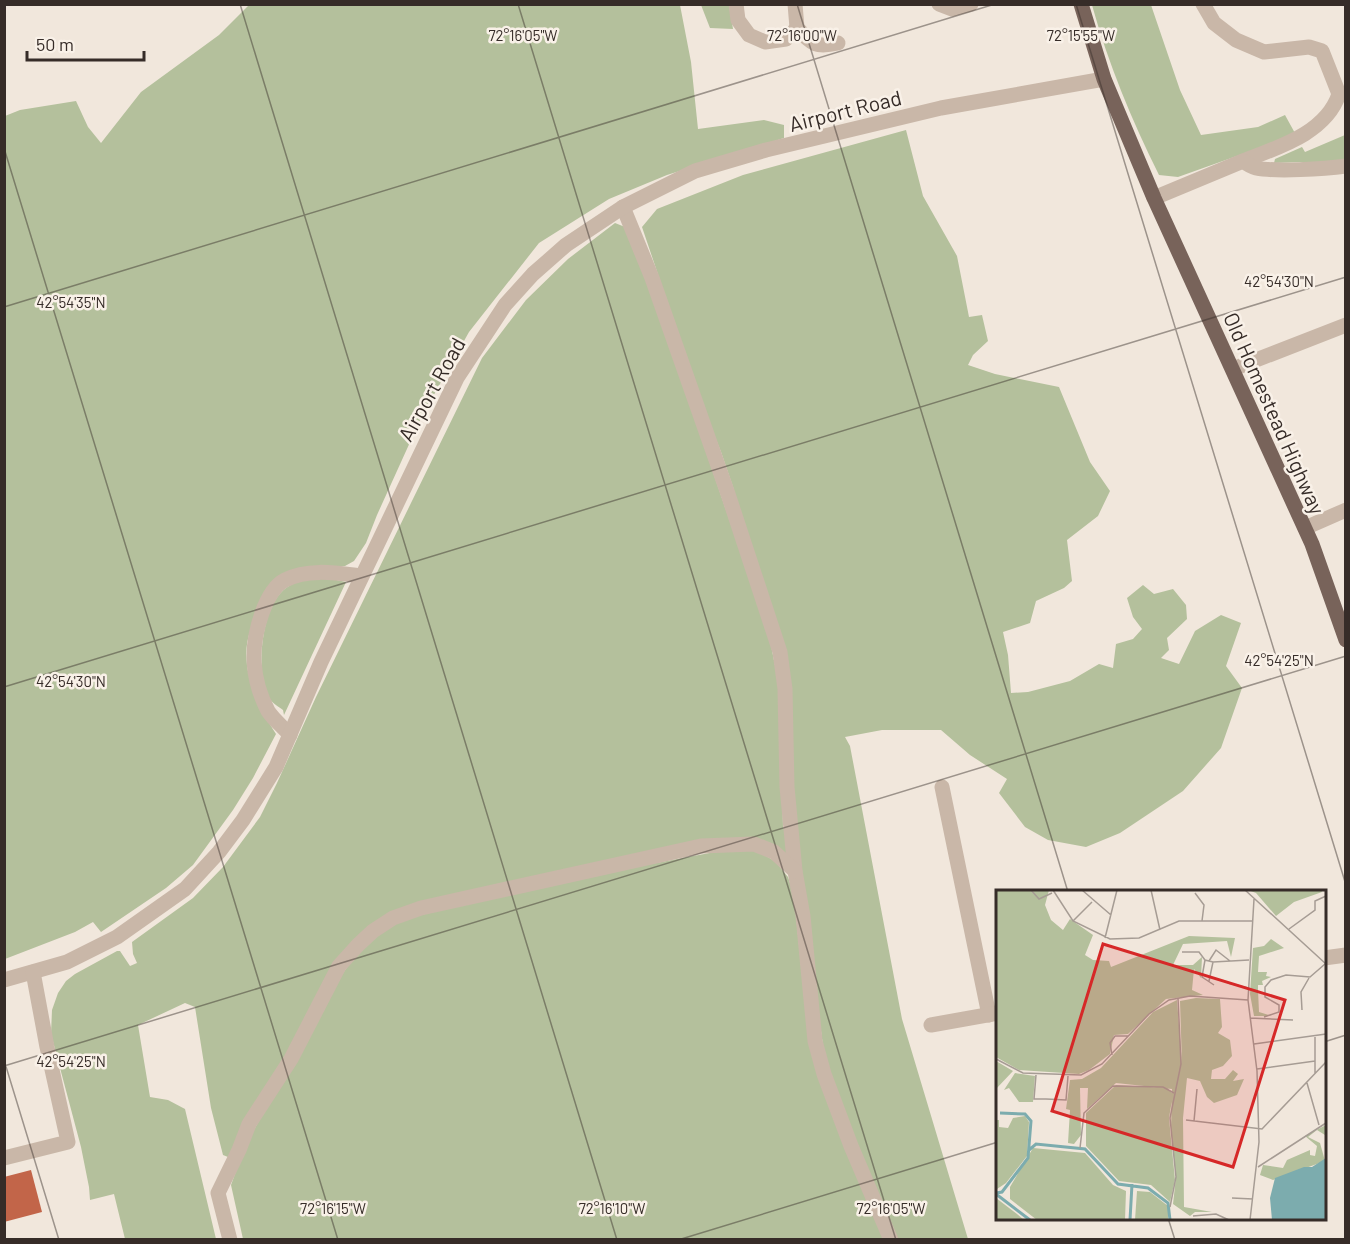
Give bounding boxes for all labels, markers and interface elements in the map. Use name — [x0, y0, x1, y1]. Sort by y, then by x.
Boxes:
scale bar — [27, 24, 144, 62]
text: 72°16'05"W — [488, 26, 558, 44]
text: 72°16'00"W — [767, 26, 837, 44]
text: 72°15'55"W — [1047, 26, 1115, 44]
text: 50 m — [36, 33, 74, 55]
street label: Airport Road — [786, 84, 904, 136]
text: 42°54'30"N — [1244, 272, 1314, 290]
text: 42°54'35"N — [36, 293, 106, 311]
street label: Old Homestead Highway — [1219, 308, 1331, 518]
street label: Airport Road — [392, 333, 470, 445]
text: 42°54'25"N — [1244, 651, 1314, 669]
text: 42°54'30"N — [36, 672, 106, 690]
inset map — [996, 890, 1326, 1220]
text: 42°54'25"N — [36, 1052, 106, 1070]
text: 72°16'15"W — [300, 1199, 366, 1217]
text: 72°16'10"W — [579, 1199, 645, 1217]
text: 72°16'05"W — [856, 1199, 926, 1217]

